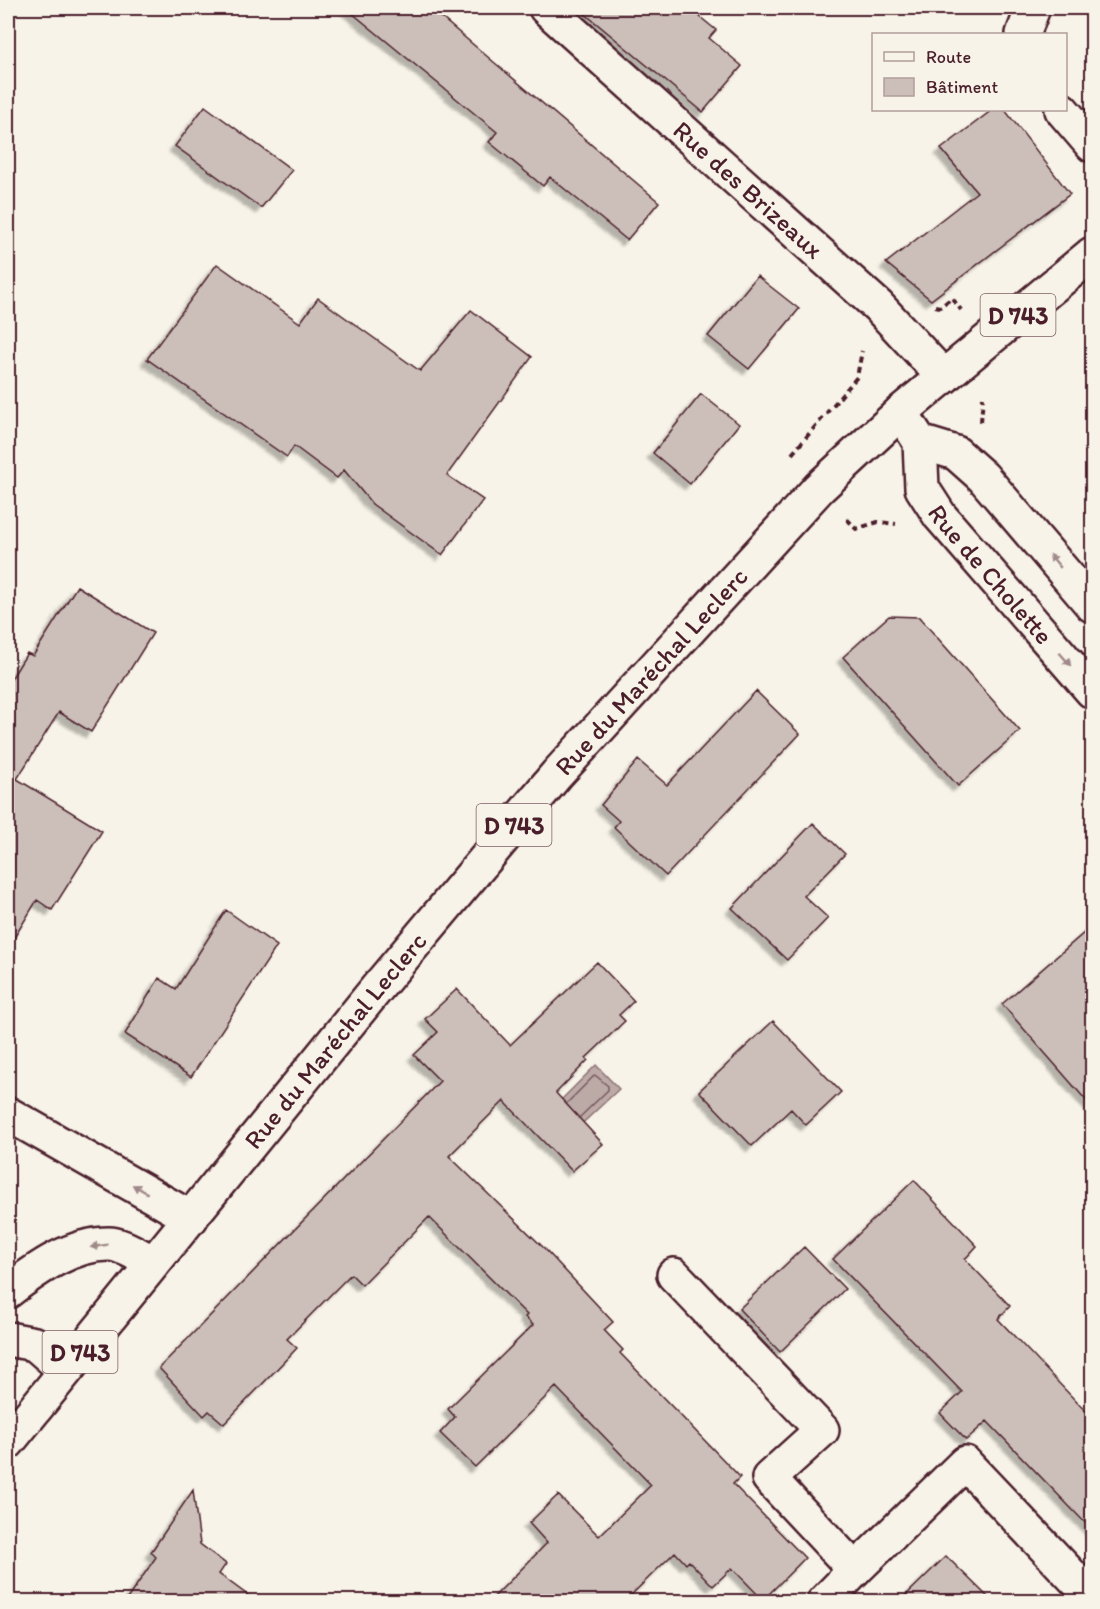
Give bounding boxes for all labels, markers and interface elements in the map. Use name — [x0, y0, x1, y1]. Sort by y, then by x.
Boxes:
legend — [872, 33, 1067, 111]
text: Route — [926, 46, 971, 68]
text: Bâtiment — [926, 76, 999, 98]
street label: Rue des Brizeaux — [667, 114, 830, 265]
road number: D 743 — [980, 294, 1056, 336]
street label: Rue de Cholette — [921, 499, 1060, 651]
one-way arrow — [1048, 553, 1061, 569]
street label: Rue du Maréchal Leclerc — [548, 561, 754, 782]
one-way arrow — [1058, 651, 1071, 667]
road number: D 743 — [476, 804, 552, 846]
street label: Rue du Maréchal Leclerc — [237, 925, 433, 1155]
one-way arrow — [132, 1184, 148, 1195]
one-way arrow — [89, 1241, 108, 1250]
road number: D 743 — [42, 1331, 118, 1373]

